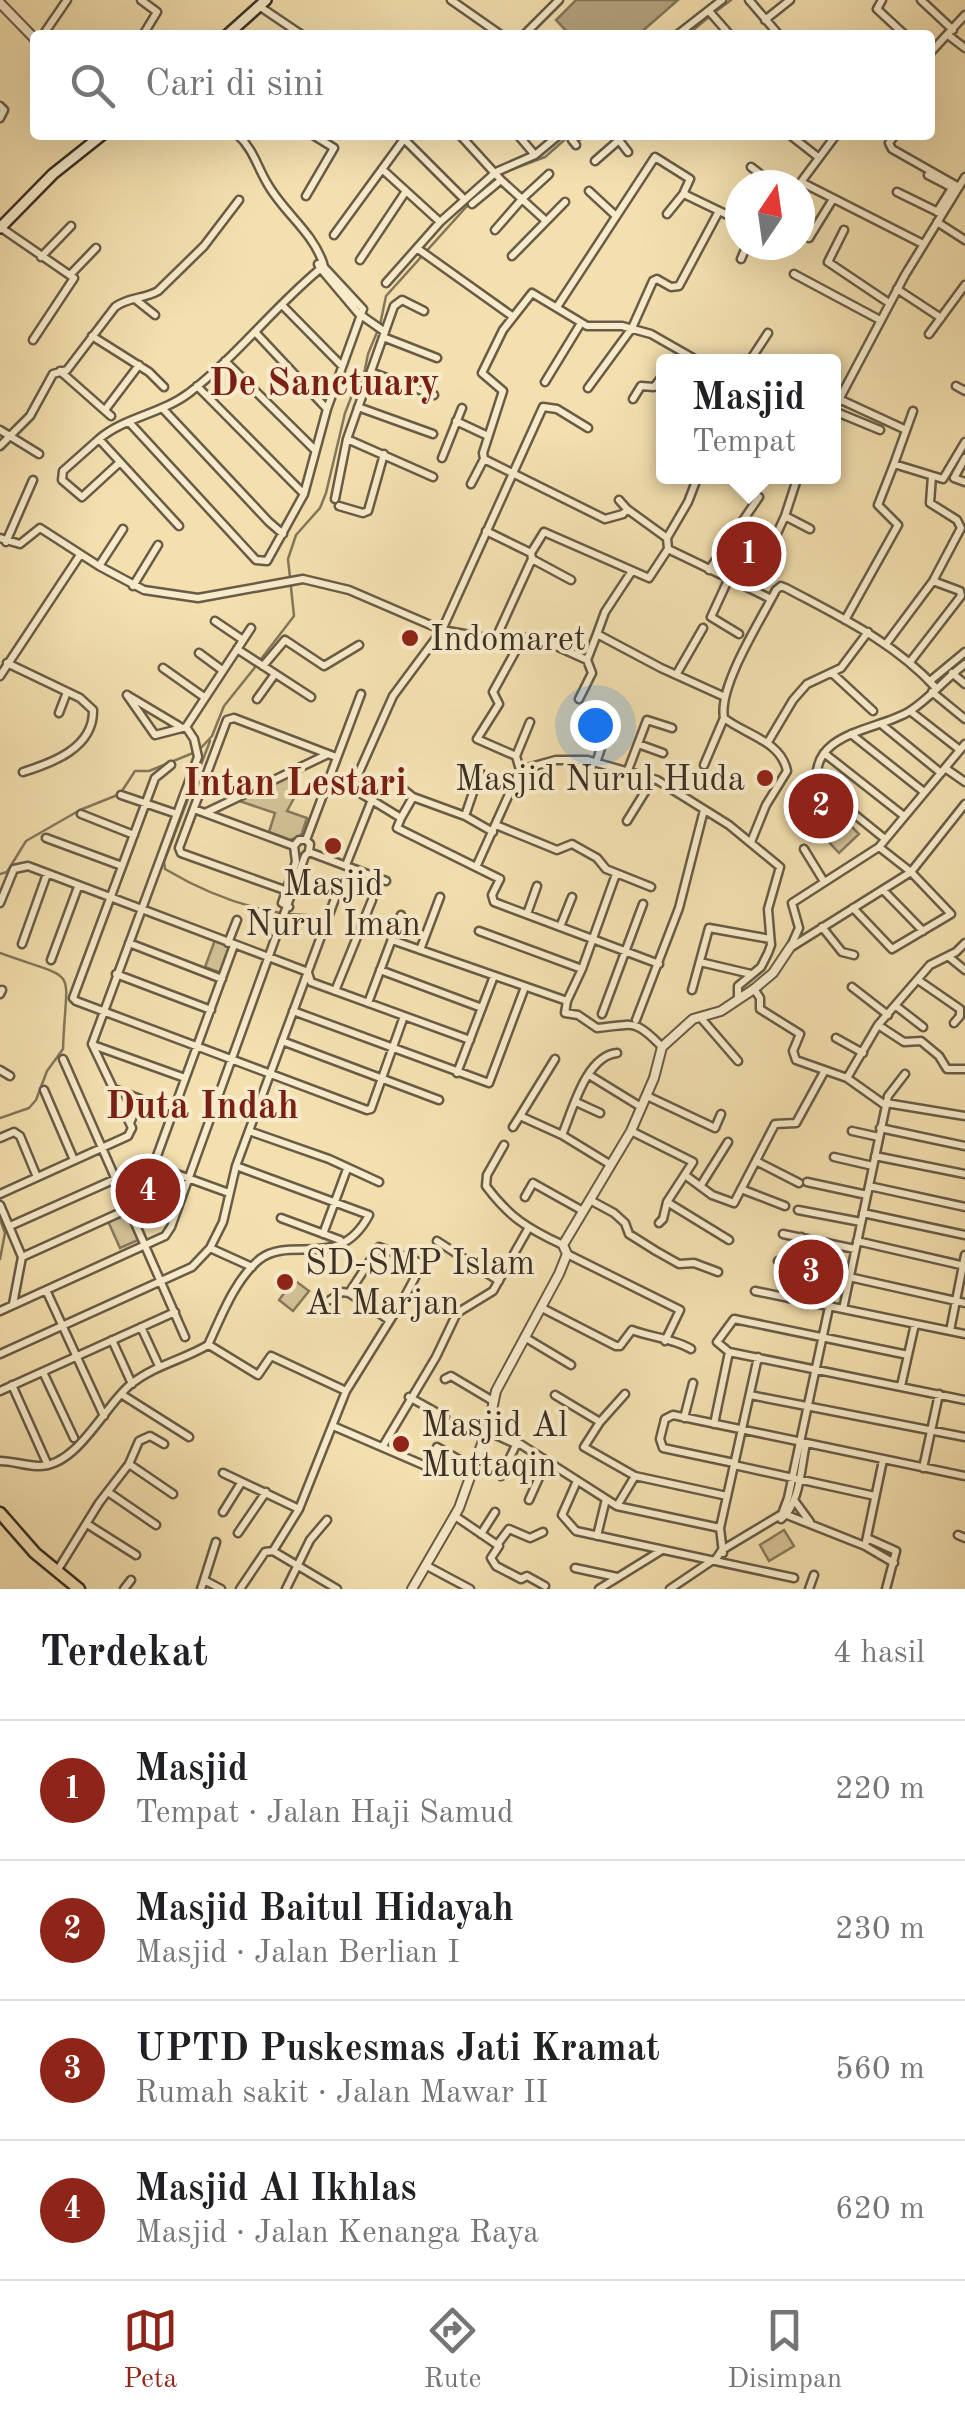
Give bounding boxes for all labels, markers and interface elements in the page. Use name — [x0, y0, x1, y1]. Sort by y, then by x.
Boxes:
search box — [30, 30, 935, 140]
icon: search — [65, 58, 120, 113]
text: Cari di sini — [145, 66, 324, 104]
north arrow — [725, 170, 815, 260]
popup — [656, 354, 841, 484]
district label: De Sanctuary — [209, 366, 439, 404]
text: Masjid — [692, 380, 805, 418]
text: Tempat — [692, 427, 796, 459]
pin: 1 — [716, 516, 782, 592]
place label: Indomaret — [430, 623, 586, 658]
marker: Indomaret — [399, 627, 421, 649]
your location — [570, 700, 621, 751]
place label: Masjid Nurul Huda — [455, 763, 745, 798]
district label: Intan Lestari — [183, 766, 407, 804]
marker: Masjid Nurul Huda — [754, 767, 776, 789]
pin: 2 — [788, 768, 854, 844]
marker: Masjid Nurul Iman — [322, 835, 344, 857]
place label: Masjid Nurul Iman — [245, 868, 421, 943]
district label: Duta Indah — [105, 1089, 299, 1127]
pin: 4 — [116, 1154, 180, 1228]
pin: 3 — [778, 1234, 844, 1310]
place label: SD-SMP Islam Al Marjan — [305, 1247, 535, 1322]
marker: SD-SMP Islam Al Marjan — [274, 1271, 296, 1293]
place label: Masjid Al Muttaqin — [421, 1409, 568, 1484]
marker: Masjid Al Muttaqin — [390, 1433, 412, 1455]
text: Terdekat — [40, 1633, 208, 1675]
text: 4 hasil — [833, 1638, 925, 1670]
text: Masjid — [135, 1751, 248, 1789]
text: 1 — [63, 1774, 82, 1806]
text: 220 m — [835, 1774, 925, 1806]
text: Tempat · Jalan Haji Samud — [135, 1798, 514, 1830]
text: Masjid Baitul Hidayah — [135, 1891, 514, 1929]
text: 2 — [63, 1914, 82, 1946]
text: 230 m — [835, 1914, 925, 1946]
text: Masjid · Jalan Berlian I — [135, 1938, 460, 1970]
text: UPTD Puskesmas Jati Kramat — [135, 2031, 660, 2069]
text: 3 — [63, 2054, 82, 2086]
text: 560 m — [835, 2054, 925, 2086]
text: Rumah sakit · Jalan Mawar II — [135, 2078, 548, 2110]
text: Masjid Al Ikhlas — [135, 2171, 417, 2209]
text: 4 — [63, 2194, 82, 2226]
text: 620 m — [835, 2194, 925, 2226]
text: Masjid · Jalan Kenanga Raya — [135, 2218, 539, 2250]
tab: Peta — [123, 2303, 178, 2398]
tab: Rute — [424, 2303, 481, 2398]
tab: Disimpan — [727, 2303, 842, 2398]

